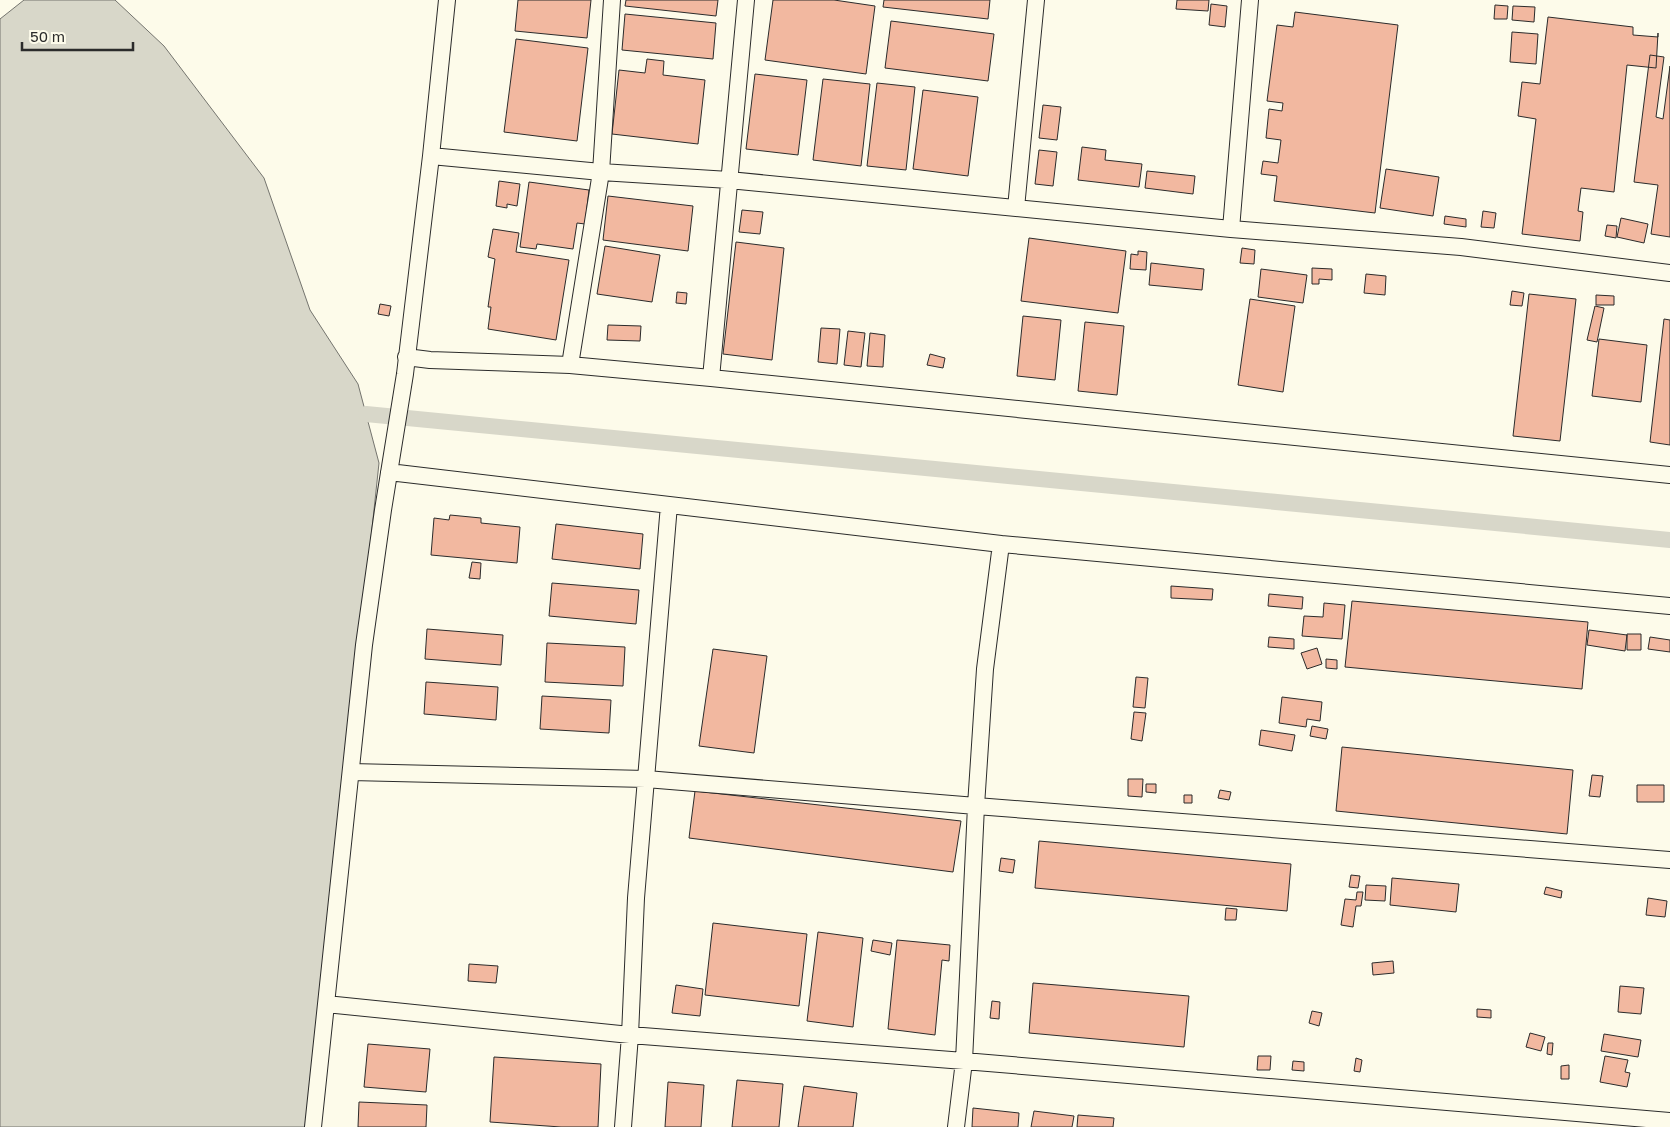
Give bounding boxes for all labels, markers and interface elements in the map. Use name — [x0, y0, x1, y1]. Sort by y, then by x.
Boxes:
scale bar — [22, 20, 134, 52]
text: 50 m — [30, 27, 65, 45]

